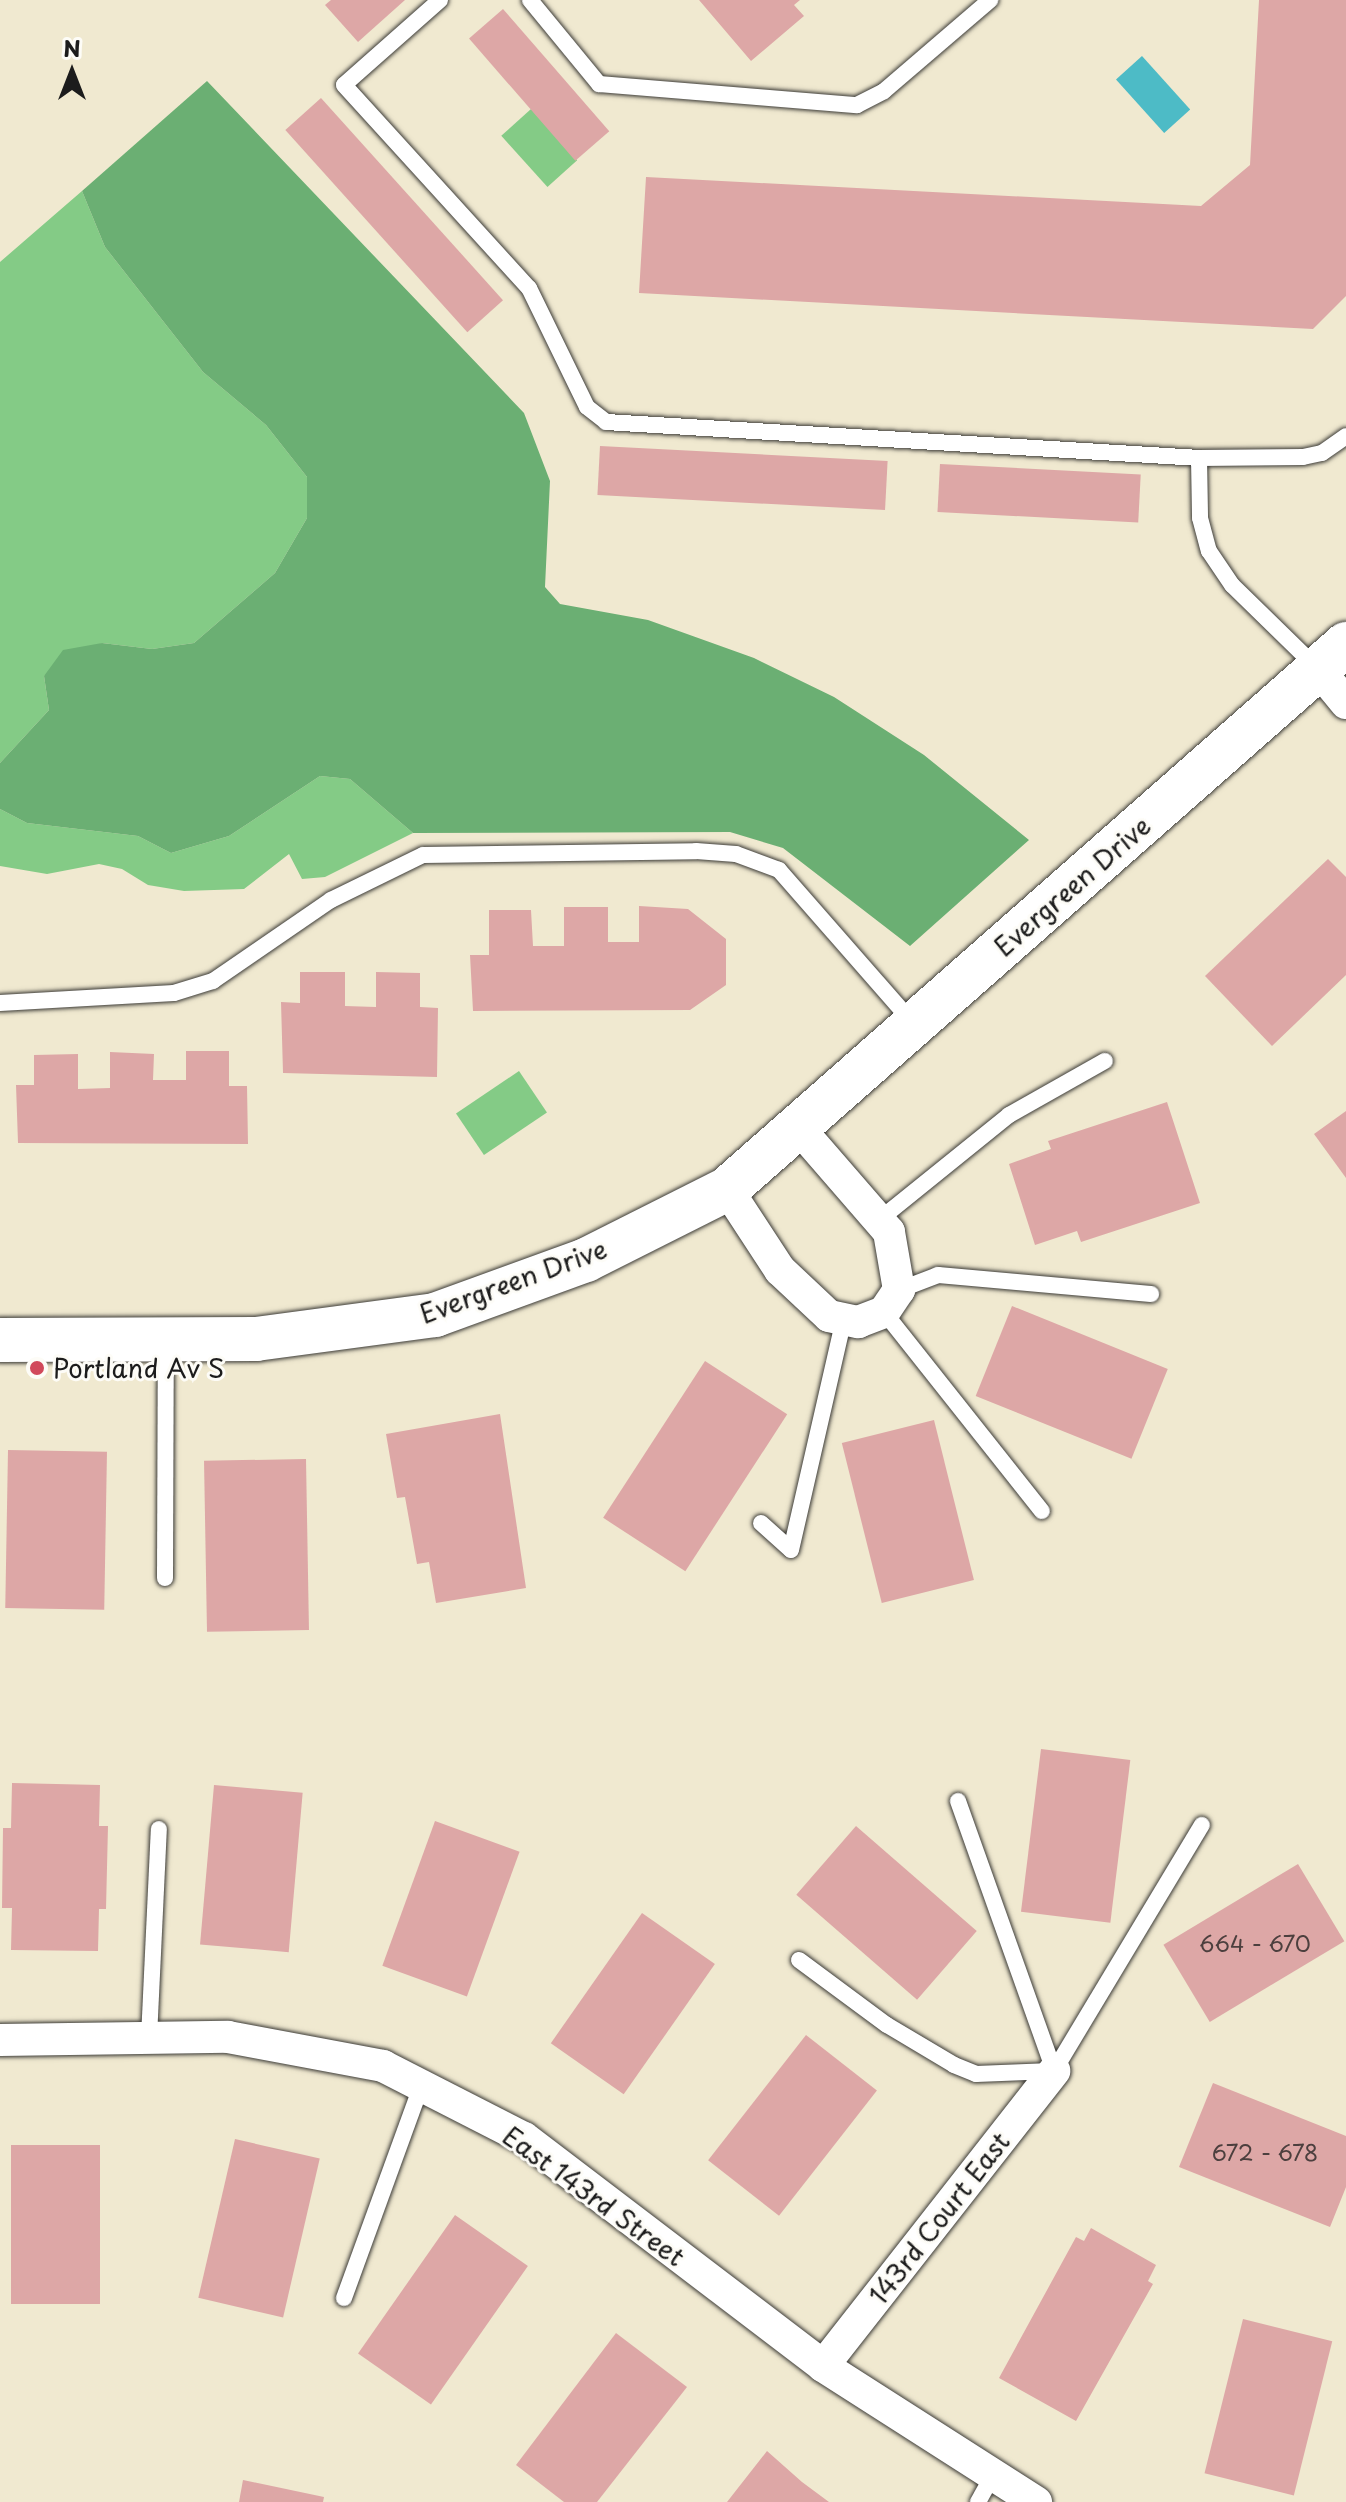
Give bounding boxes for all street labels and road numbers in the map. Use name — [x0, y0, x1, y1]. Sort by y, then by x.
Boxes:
street label: Evergreen Drive — [986, 809, 1158, 963]
street label: Evergreen Drive — [414, 1232, 612, 1330]
street label: East 143rd Street — [496, 2119, 692, 2273]
street label: 143rd Court East — [861, 2125, 1017, 2311]

